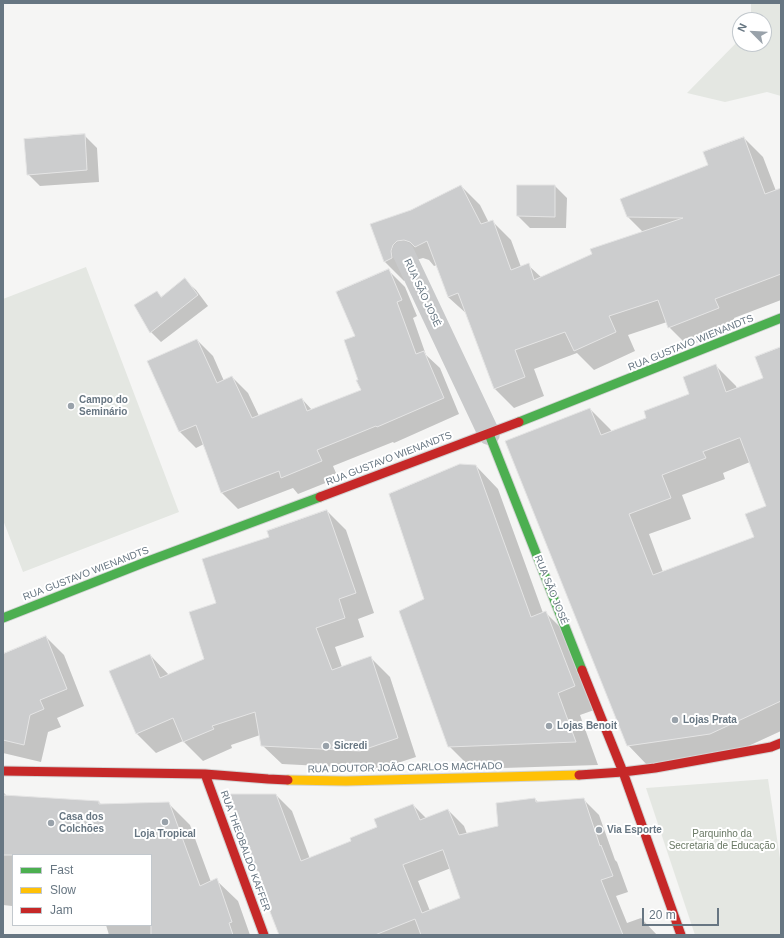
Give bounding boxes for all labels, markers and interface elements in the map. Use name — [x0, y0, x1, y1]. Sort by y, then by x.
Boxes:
north arrow — [732, 12, 772, 52]
text: N — [735, 21, 749, 34]
street label: RUA SÃO JOSÉ — [401, 257, 443, 329]
street label: RUA GUSTAVO WIENANDTS — [627, 312, 755, 374]
place label: Campo do Seminário — [79, 394, 128, 418]
marker: Campo do Seminário — [66, 401, 76, 411]
street label: RUA GUSTAVO WIENANDTS — [324, 429, 454, 489]
street label: RUA GUSTAVO WIENANDTS — [21, 544, 151, 604]
street label: RUA SÃO JOSÉ — [532, 553, 570, 627]
place label: Lojas Prata — [683, 714, 737, 726]
marker: Lojas Prata — [670, 715, 680, 725]
place label: Lojas Benoit — [557, 720, 617, 732]
marker: Lojas Benoit — [544, 721, 554, 731]
place label: Sicredi — [334, 740, 367, 752]
marker: Sicredi — [321, 741, 331, 751]
street label: RUA DOUTOR JOÃO CARLOS MACHADO — [307, 760, 503, 776]
street label: RUA THEOBALDO KAFFER — [218, 789, 272, 913]
place label: Casa dos Colchões — [59, 811, 104, 834]
marker: Loja Tropical — [160, 817, 170, 827]
marker: Casa dos Colchões — [46, 818, 56, 828]
place label: Via Esporte — [607, 824, 662, 836]
marker: Via Esporte — [594, 825, 604, 835]
place label: Loja Tropical — [134, 828, 196, 840]
park label: Parquinho da Secretaria de Educação — [669, 828, 775, 852]
legend — [12, 854, 152, 926]
text: Fast — [50, 863, 73, 877]
text: Slow — [50, 883, 76, 897]
scale bar — [644, 900, 721, 926]
text: Jam — [50, 903, 73, 917]
text: 20 m — [649, 908, 676, 922]

